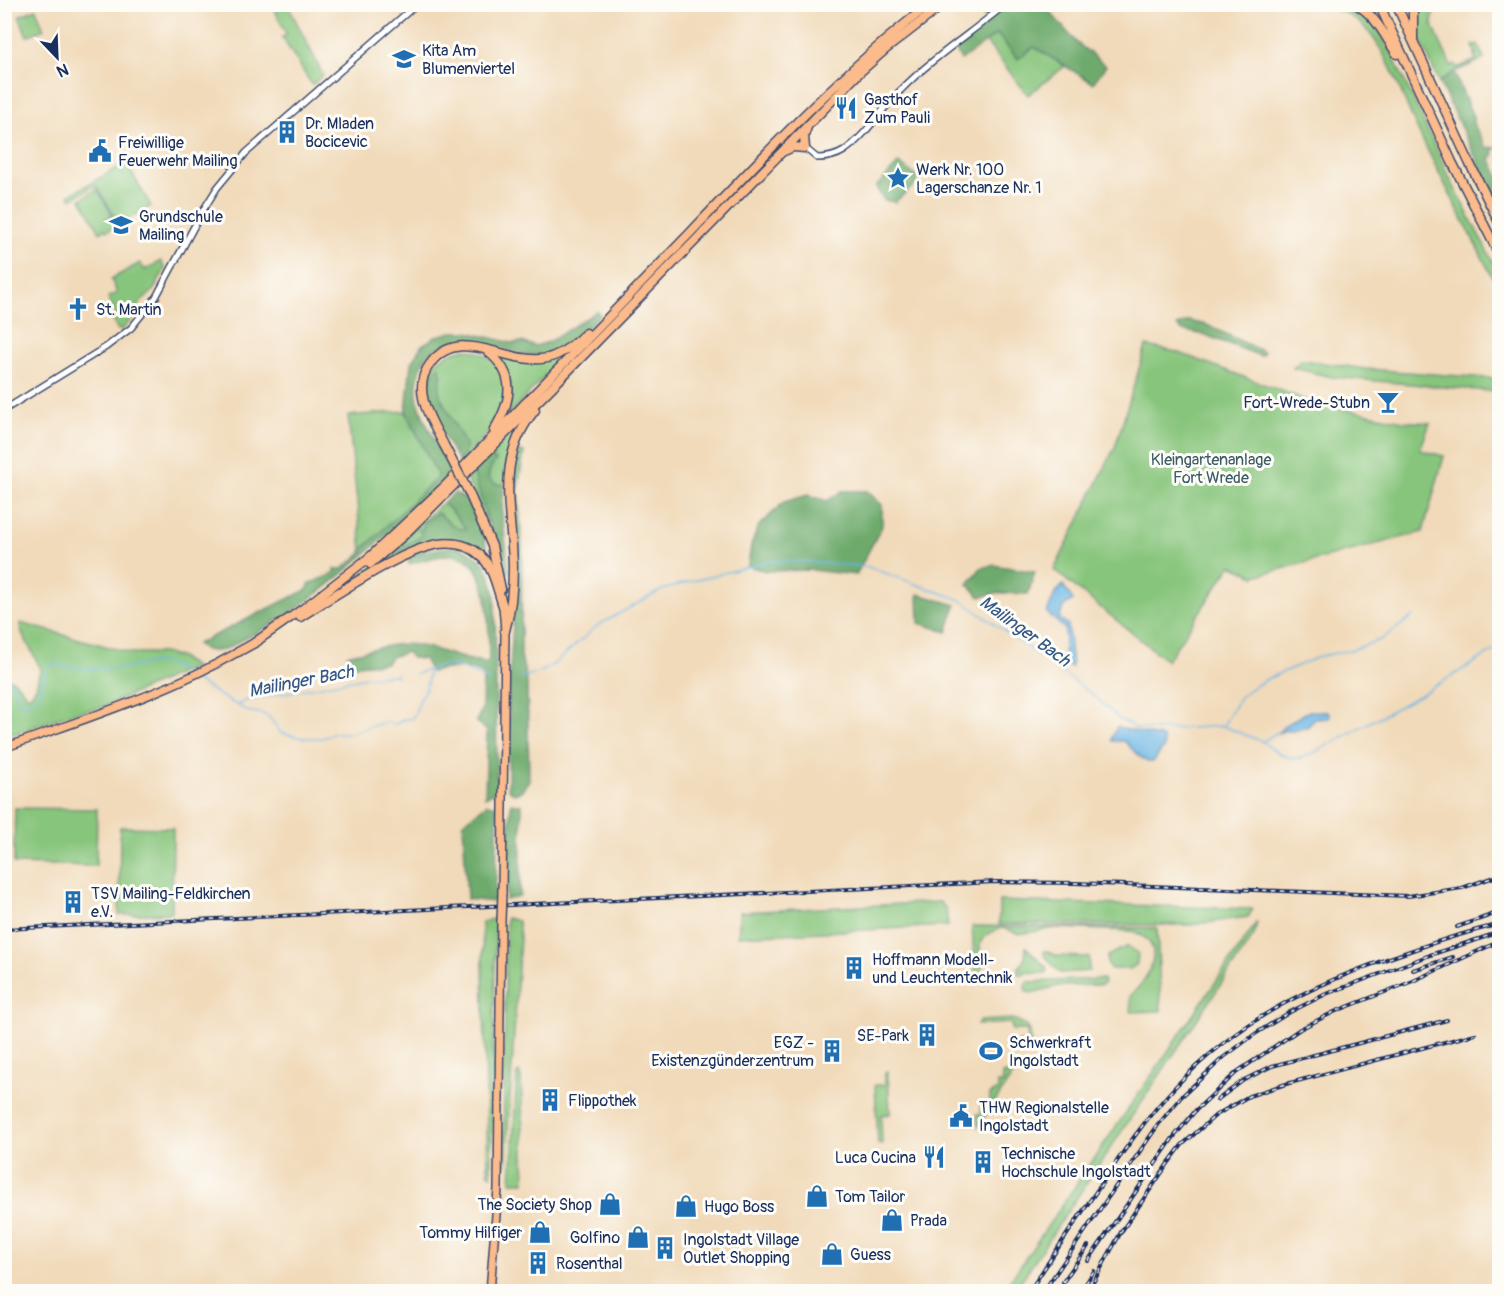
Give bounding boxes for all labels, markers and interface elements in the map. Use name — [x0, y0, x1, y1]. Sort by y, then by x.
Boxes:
north arrow — [27, 27, 87, 87]
place label: Kita Am Blumenviertel — [422, 41, 515, 79]
school or university icon: Kita Am Blumenviertel — [391, 46, 417, 72]
text: N — [53, 59, 71, 81]
place label: Gasthof Zum Pauli — [864, 90, 930, 128]
restaurant icon: Gasthof Zum Pauli — [833, 95, 859, 121]
place label: Dr. Mladen Bocicevic — [305, 114, 374, 152]
building icon: Dr. Mladen Bocicevic — [274, 119, 300, 145]
place label: Freiwillige Feuerwehr Mailing — [118, 133, 237, 171]
public building icon: Freiwillige Feuerwehr Mailing — [87, 138, 113, 164]
place label: Werk Nr. 100 Lagerschanze Nr. 1 — [916, 160, 1041, 198]
place icon: Werk Nr. 100 Lagerschanze Nr. 1 — [885, 165, 911, 191]
place label: Grundschule Mailing — [139, 207, 223, 245]
school or university icon: Grundschule Mailing — [108, 212, 134, 238]
church icon: St. Martin — [65, 296, 91, 322]
place label: St. Martin — [96, 300, 162, 320]
bar icon: Fort-Wrede-Stubn — [1375, 389, 1401, 415]
place label: Fort-Wrede-Stubn — [1243, 393, 1370, 413]
park label: Kleingartenanlage Fort Wrede — [1151, 450, 1271, 488]
water label: Mailinger Bach — [975, 591, 1076, 673]
water label: Mailinger Bach — [247, 660, 357, 703]
place label: TSV Mailing-Feldkirchen e.V. — [91, 884, 251, 922]
building icon: TSV Mailing-Feldkirchen e.V. — [60, 889, 86, 915]
place label: Hoffmann Modell- und Leuchtentechnik — [872, 950, 1013, 988]
building icon: Hoffmann Modell- und Leuchtentechnik — [841, 955, 867, 981]
building icon: SE-Park — [914, 1022, 940, 1048]
place label: SE-Park — [857, 1026, 909, 1046]
place label: EGZ - Existenzgünderzentrum — [651, 1033, 814, 1071]
place label: Schwerkraft Ingolstadt — [1009, 1033, 1092, 1071]
building icon: EGZ - Existenzgünderzentrum — [819, 1038, 845, 1064]
sports icon: Schwerkraft Ingolstadt — [978, 1038, 1004, 1064]
building icon: Flippothek — [537, 1087, 563, 1113]
place label: Flippothek — [568, 1091, 637, 1111]
place label: THW Regionalstelle Ingolstadt — [979, 1098, 1109, 1136]
public building icon: THW Regionalstelle Ingolstadt — [948, 1103, 974, 1129]
restaurant icon: Luca Cucina — [921, 1144, 947, 1170]
place label: Technische Hochschule Ingolstadt — [1001, 1144, 1151, 1182]
place label: Luca Cucina — [835, 1148, 916, 1168]
building icon: Technische Hochschule Ingolstadt — [970, 1149, 996, 1175]
shop icon: Tom Tailor — [804, 1183, 830, 1209]
place label: Tom Tailor — [835, 1187, 906, 1207]
shop icon: The Society Shop — [597, 1191, 623, 1217]
shop icon: Hugo Boss — [673, 1193, 699, 1219]
place label: The Society Shop — [478, 1195, 592, 1215]
place label: Hugo Boss — [704, 1197, 774, 1217]
shop icon: Prada — [879, 1207, 905, 1233]
place label: Prada — [910, 1211, 947, 1231]
shop icon: Tommy Hilfiger — [527, 1219, 553, 1245]
place label: Tommy Hilfiger — [419, 1223, 522, 1243]
shop icon: Golfino — [625, 1224, 651, 1250]
place label: Golfino — [570, 1228, 620, 1248]
place label: Ingolstadt Village Outlet Shopping — [683, 1230, 799, 1268]
building icon: Ingolstadt Village Outlet Shopping — [652, 1235, 678, 1261]
shop icon: Guess — [819, 1241, 845, 1267]
place label: Guess — [850, 1245, 891, 1265]
building icon: Rosenthal — [525, 1250, 551, 1276]
place label: Rosenthal — [556, 1254, 623, 1274]

